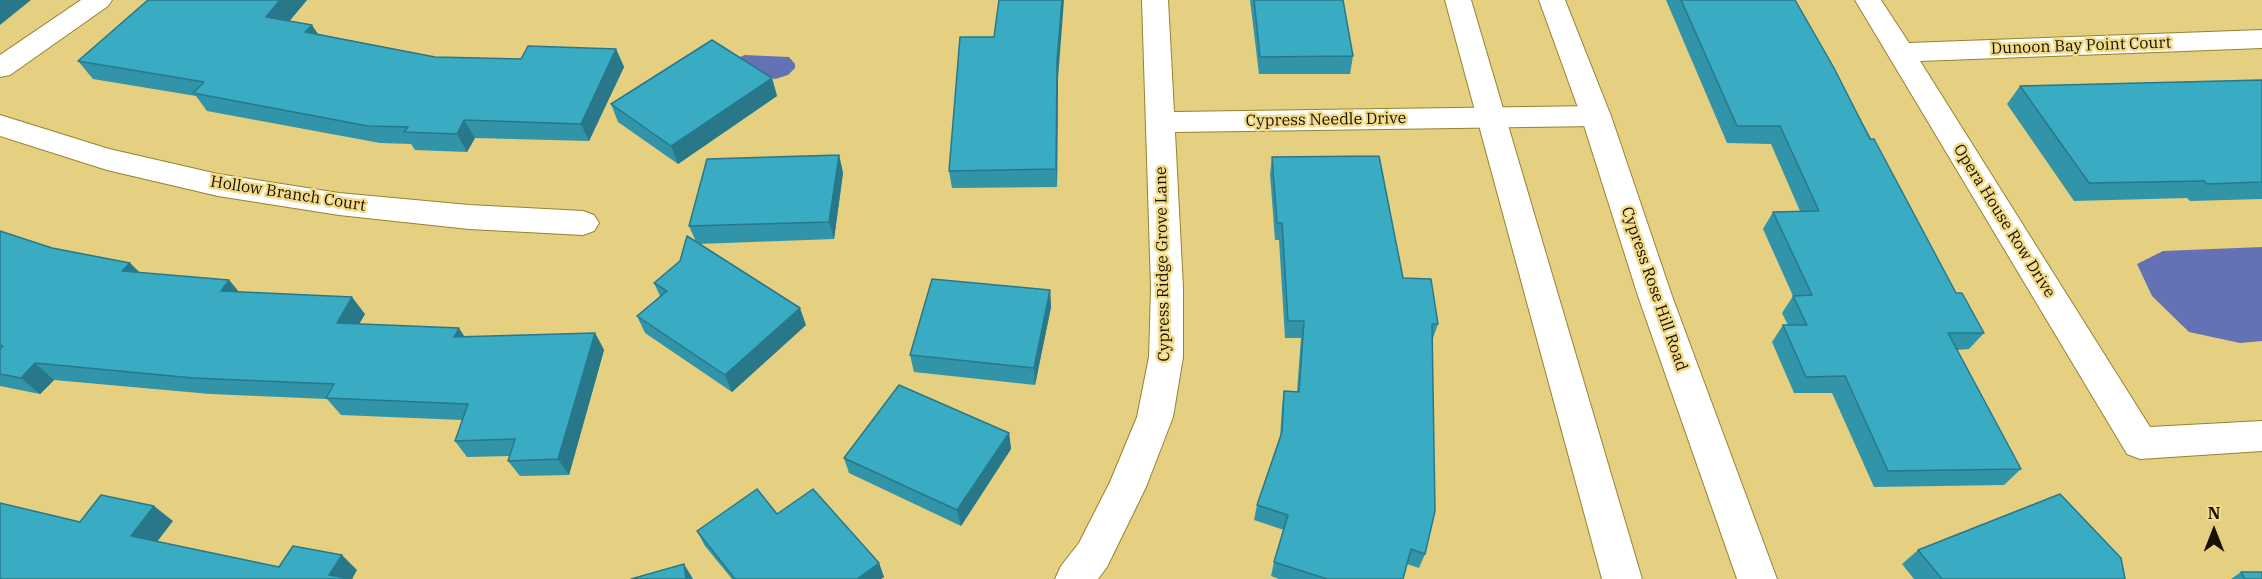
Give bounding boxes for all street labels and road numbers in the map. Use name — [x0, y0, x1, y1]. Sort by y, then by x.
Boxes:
street label: Dunoon Bay Point Court — [1990, 33, 2172, 59]
street label: Cypress Needle Drive — [1246, 109, 1406, 131]
street label: Opera House Row Drive — [1949, 141, 2059, 301]
street label: Cypress Ridge Grove Lane — [1152, 166, 1174, 362]
street label: Hollow Branch Court — [209, 172, 367, 216]
street label: Cypress Rose Hill Road — [1617, 204, 1691, 374]

